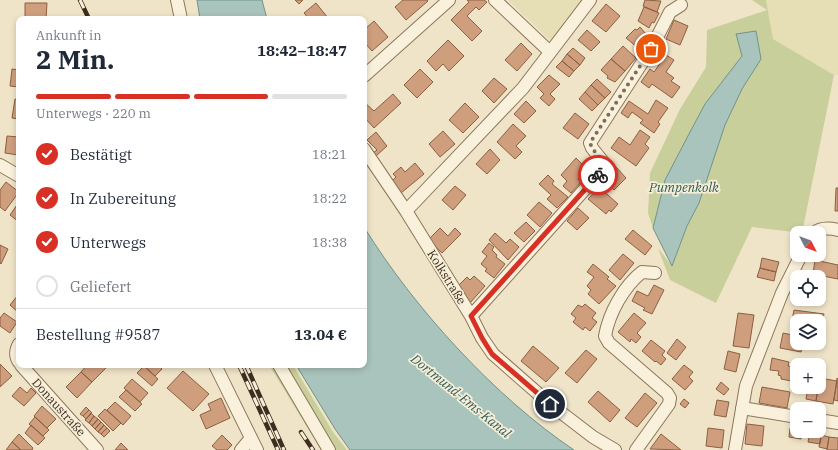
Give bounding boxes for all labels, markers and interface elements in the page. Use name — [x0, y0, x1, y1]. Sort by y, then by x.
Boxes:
text: Ankunft in — [36, 27, 102, 44]
pin — [634, 32, 668, 66]
icon: bag — [640, 38, 662, 60]
text: 18:42–18:47 — [257, 41, 347, 60]
text: 2 Min. — [36, 42, 114, 76]
text: Unterwegs · 220 m — [36, 105, 151, 122]
icon: check — [36, 143, 58, 165]
text: Bestätigt — [70, 145, 132, 164]
text: 18:21 — [312, 146, 347, 163]
courier — [578, 155, 618, 195]
icon: bike — [587, 164, 609, 186]
water label: Pumpenkolk — [648, 179, 719, 196]
icon: check — [36, 187, 58, 209]
text: In Zubereitung — [70, 189, 176, 208]
text: 18:22 — [312, 190, 347, 207]
north arrow — [790, 226, 826, 262]
map controls — [790, 226, 826, 438]
icon: check — [36, 231, 58, 253]
text: Unterwegs — [70, 233, 146, 252]
text: 18:38 — [312, 234, 347, 251]
street label: Kolkstraße — [424, 247, 470, 307]
button: locate — [790, 270, 826, 306]
text: Geliefert — [70, 277, 131, 296]
button: layers — [790, 314, 826, 350]
text: Bestellung #9587 — [36, 325, 161, 344]
text: 13.04 € — [294, 325, 347, 344]
water label: Dortmund-Ems-Kanal — [407, 350, 515, 442]
button: + — [790, 358, 826, 394]
street label: Donaustraße — [29, 375, 89, 439]
pin — [533, 387, 567, 421]
icon: home — [539, 393, 561, 415]
button: − — [790, 402, 826, 438]

